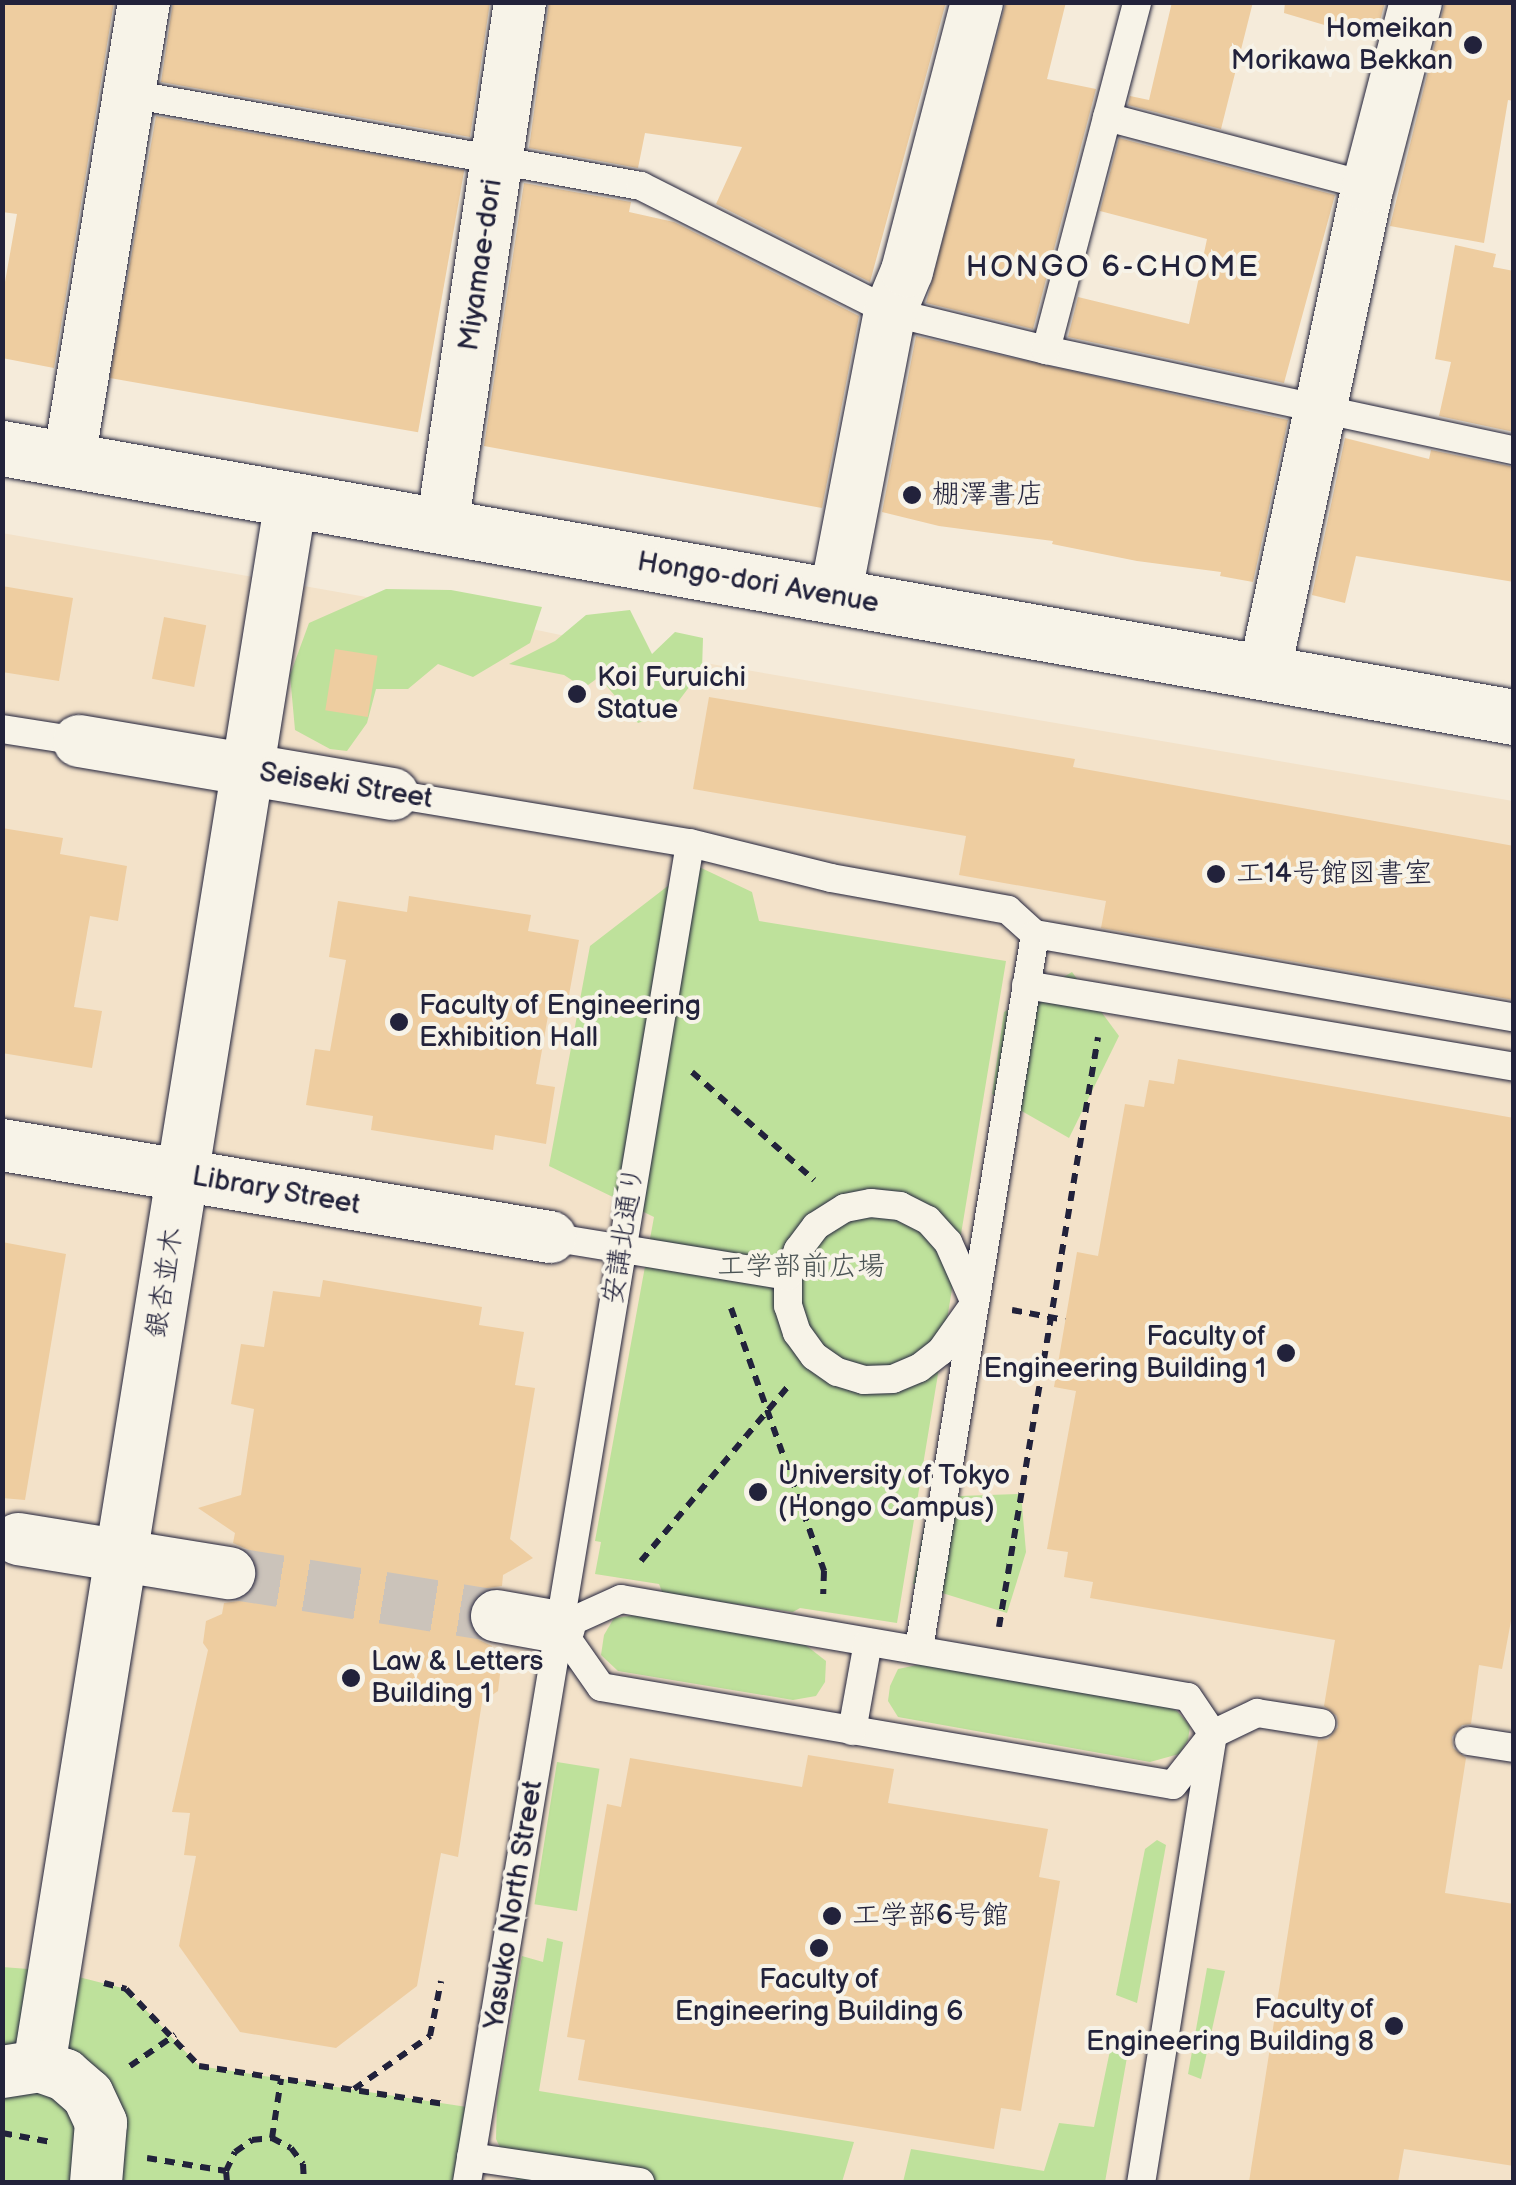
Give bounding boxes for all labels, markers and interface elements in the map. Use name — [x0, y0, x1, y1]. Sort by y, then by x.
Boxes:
place label: Homeikan Morikawa Bekkan — [1231, 12, 1453, 78]
marker: Homeikan Morikawa Bekkan — [1462, 34, 1484, 56]
street label: Miyamae-dori — [452, 177, 510, 353]
district label: HONGO 6-CHOME — [966, 249, 1260, 285]
place label: 棚澤書店 — [932, 478, 1044, 512]
marker: 棚澤書店 — [901, 484, 923, 506]
street label: Hongo-dori Avenue — [635, 545, 881, 621]
place label: Koi Furuichi Statue — [597, 661, 746, 727]
marker: Koi Furuichi Statue — [566, 683, 588, 705]
street label: Seiseki Street — [257, 756, 435, 816]
place label: 工14号館図書室 — [1236, 857, 1432, 891]
marker: 工14号館図書室 — [1205, 863, 1227, 885]
place label: Faculty of Engineering Exhibition Hall — [419, 989, 703, 1055]
marker: Faculty of Engineering Exhibition Hall — [388, 1011, 410, 1033]
street label: Library Street — [188, 1159, 364, 1223]
street label: 安講北通り — [596, 1163, 652, 1307]
street label: 銀杏並木 — [140, 1225, 190, 1341]
park label: 工学部前広場 — [717, 1250, 885, 1284]
place label: Faculty of Engineering Building 1 — [984, 1320, 1266, 1386]
marker: Faculty of Engineering Building 1 — [1275, 1342, 1297, 1364]
place label: University of Tokyo (Hongo Campus) — [778, 1459, 1013, 1525]
marker: University of Tokyo (Hongo Campus) — [747, 1481, 769, 1503]
place label: Law & Letters Building 1 — [371, 1645, 543, 1711]
marker: Law & Letters Building 1 — [340, 1667, 362, 1689]
street label: Yasuko North Street — [478, 1778, 550, 2032]
place label: 工学部6号館 — [852, 1899, 1009, 1933]
marker: 工学部6号館 — [821, 1905, 843, 1927]
marker: Faculty of Engineering Building 6 — [808, 1937, 830, 1959]
place label: Faculty of Engineering Building 6 — [675, 1963, 963, 2029]
place label: Faculty of Engineering Building 8 — [1086, 1993, 1374, 2059]
marker: Faculty of Engineering Building 8 — [1383, 2015, 1405, 2037]

